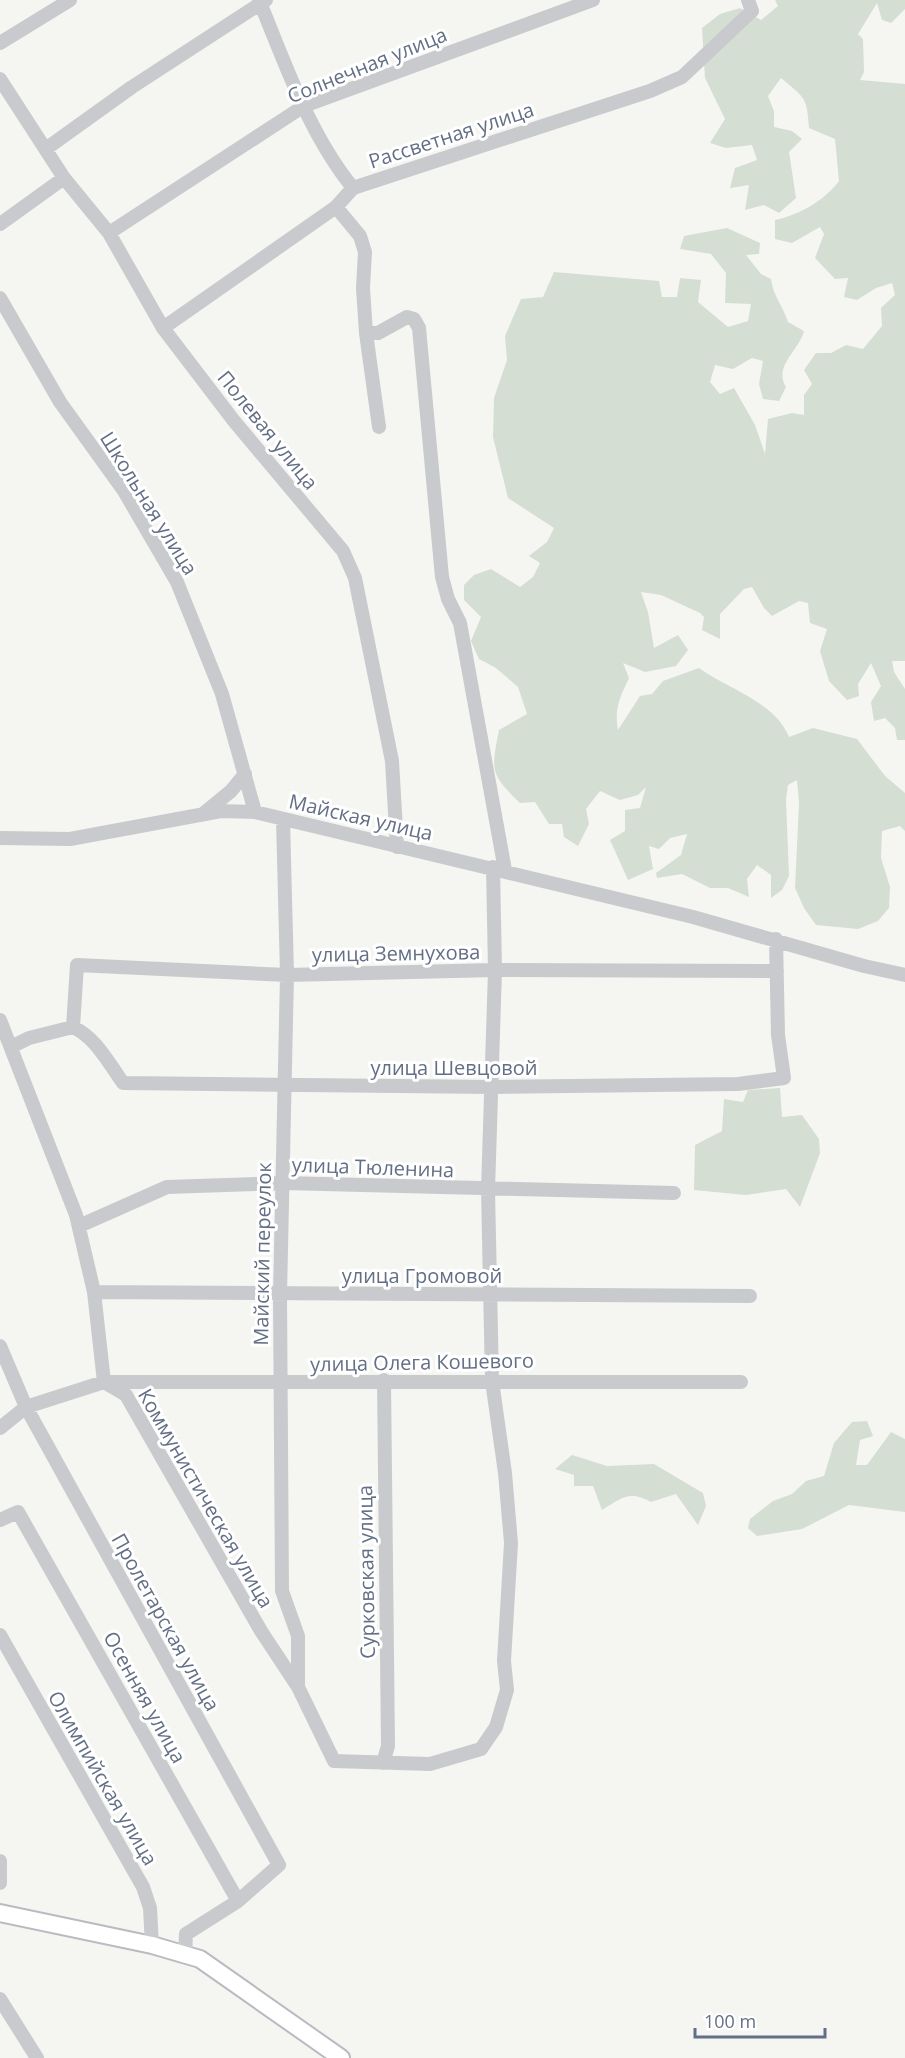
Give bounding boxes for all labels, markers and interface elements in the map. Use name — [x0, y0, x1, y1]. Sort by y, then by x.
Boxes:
street label: Солнечная улица — [283, 21, 451, 109]
street label: Рассветная улица — [365, 96, 537, 174]
street label: Полевая улица — [212, 365, 324, 495]
street label: Школьная улица — [94, 426, 204, 580]
street label: Майская улица — [286, 787, 436, 847]
street label: улица Земнухова — [312, 938, 480, 968]
street label: улица Шевцовой — [370, 1054, 538, 1081]
street label: улица Тюленина — [291, 1151, 455, 1183]
street label: Майский переулок — [247, 1161, 277, 1346]
street label: улица Громовой — [342, 1262, 502, 1289]
street label: улица Олега Кошевого — [310, 1347, 534, 1377]
street label: Коммунистическая улица — [132, 1383, 280, 1613]
street label: Сурковская улица — [351, 1485, 381, 1659]
street label: Пролетарская улица — [106, 1528, 226, 1716]
street label: Осенняя улица — [98, 1626, 192, 1768]
street label: Олимпийская улица — [42, 1686, 164, 1870]
scale bar — [695, 2001, 826, 2039]
text: 100 m — [704, 2009, 756, 2033]

